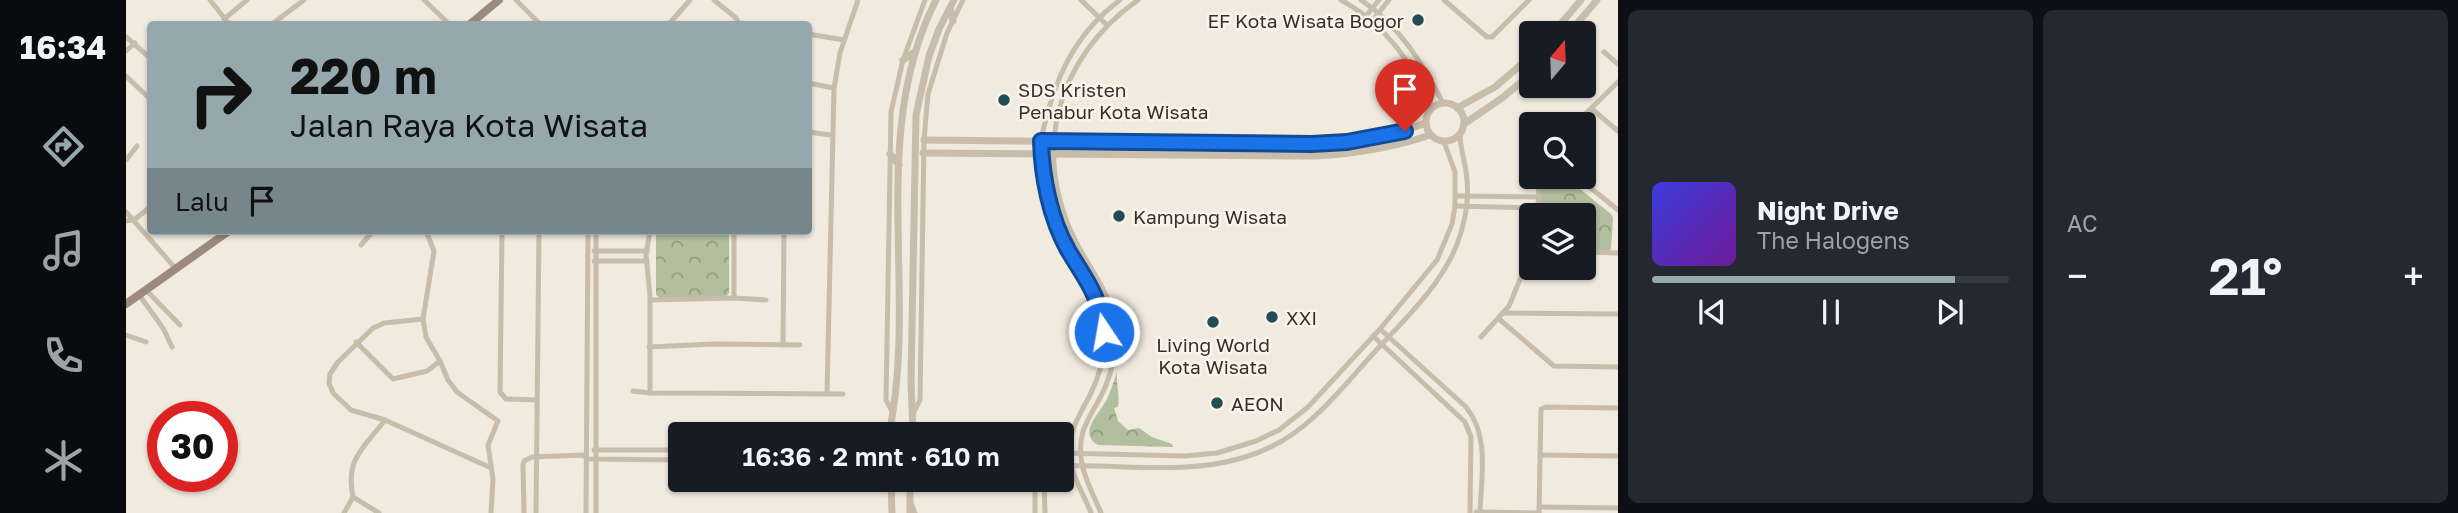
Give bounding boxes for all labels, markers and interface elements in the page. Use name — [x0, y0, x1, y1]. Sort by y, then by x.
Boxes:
place label: EF Kota Wisata Bogor — [1207, 9, 1405, 32]
marker: EF Kota Wisata Bogor — [1410, 12, 1426, 28]
north arrow — [1519, 21, 1596, 98]
map controls — [1519, 21, 1596, 280]
text: 16:34 — [20, 28, 106, 66]
text: 220 m — [290, 46, 437, 105]
icon: right — [175, 49, 266, 140]
pin — [1375, 59, 1435, 131]
icon: arrive — [1386, 70, 1424, 108]
place label: SDS Kristen Penabur Kota Wisata — [1018, 78, 1209, 123]
marker: SDS Kristen Penabur Kota Wisata — [996, 92, 1012, 108]
text: Jalan Raya Kota Wisata — [290, 106, 648, 144]
button: search — [1519, 112, 1596, 189]
icon: directions — [39, 122, 88, 171]
icon: arrive — [243, 182, 281, 220]
text: Lalu — [175, 186, 229, 217]
text: Night Drive — [1757, 195, 1899, 226]
button: layers — [1519, 203, 1596, 280]
place label: Kampung Wisata — [1133, 205, 1287, 228]
marker: Kampung Wisata — [1111, 208, 1127, 224]
text: AC — [2067, 209, 2098, 237]
icon: music — [39, 226, 88, 275]
text: The Halogens — [1757, 226, 1910, 254]
text: 21° — [2209, 244, 2282, 306]
text: − — [2067, 253, 2088, 298]
text: + — [2403, 253, 2424, 298]
icon: previous — [1693, 293, 1731, 331]
icon: pause — [1812, 293, 1850, 331]
icon: next — [1931, 293, 1969, 331]
position arrow — [1067, 295, 1141, 369]
place label: XXI — [1286, 306, 1317, 329]
marker: XXI — [1264, 309, 1280, 325]
marker: Living World Kota Wisata — [1205, 314, 1221, 330]
icon: phone — [39, 331, 88, 380]
place label: Living World Kota Wisata — [1156, 333, 1270, 378]
place label: AEON — [1231, 392, 1284, 415]
marker: AEON — [1209, 395, 1225, 411]
speed limit sign: 30 — [147, 401, 238, 492]
icon: climate — [39, 436, 88, 485]
text: 16:36 · 2 mnt · 610 m — [742, 441, 1000, 472]

